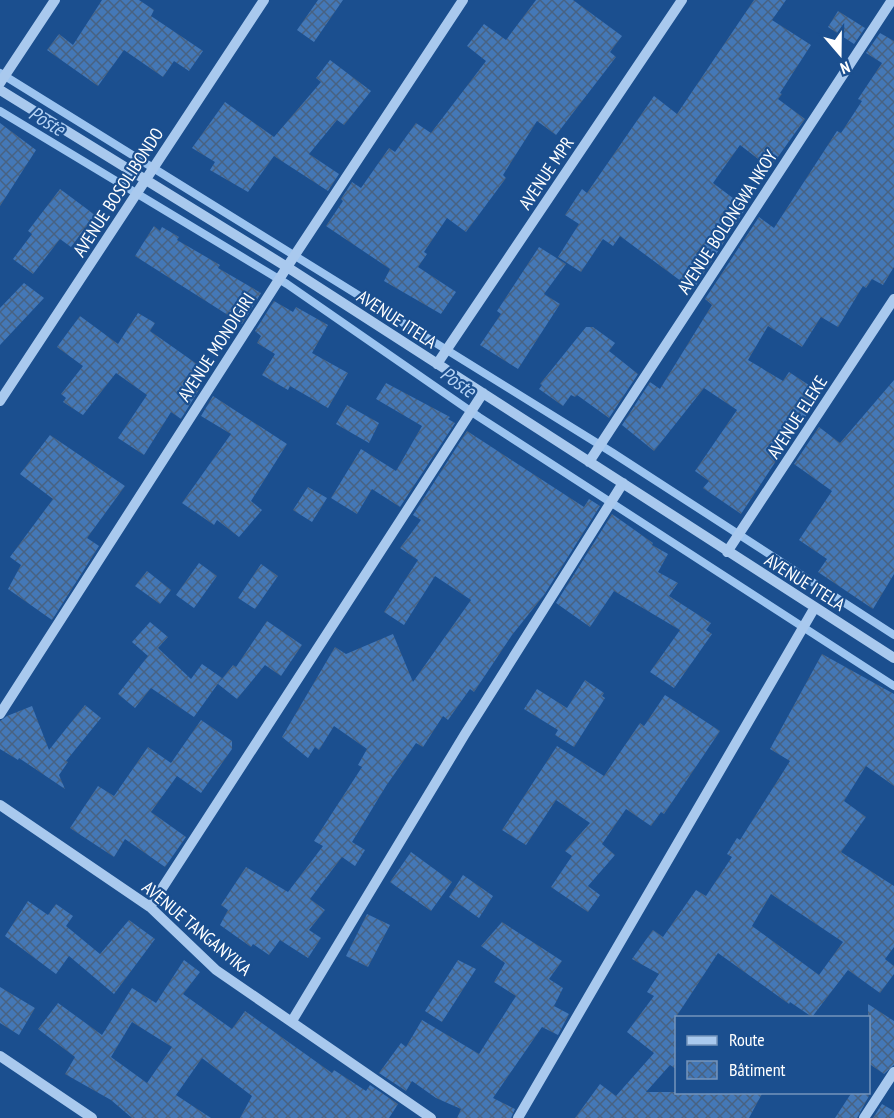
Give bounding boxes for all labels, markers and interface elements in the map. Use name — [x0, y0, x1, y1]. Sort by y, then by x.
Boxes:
north arrow — [810, 24, 870, 84]
text: N — [838, 57, 853, 79]
water label: Poste — [24, 100, 71, 143]
street label: AVENUE BOSOLIBONDO — [68, 123, 168, 261]
street label: AVENUE MPR — [513, 132, 579, 214]
street label: AVENUE BOLONGWA NKOY — [672, 145, 782, 298]
street label: AVENUE ITELA — [353, 285, 442, 354]
street label: AVENUE MONDIGIRI — [172, 288, 260, 406]
water label: Poste — [435, 361, 482, 404]
street label: AVENUE ELEKE — [762, 371, 832, 463]
street label: AVENUE ITELA — [761, 548, 850, 616]
street label: AVENUE TANGANYIKA — [138, 876, 257, 981]
legend — [675, 1016, 870, 1094]
text: Route — [729, 1028, 765, 1051]
text: Bâtiment — [729, 1058, 786, 1081]

